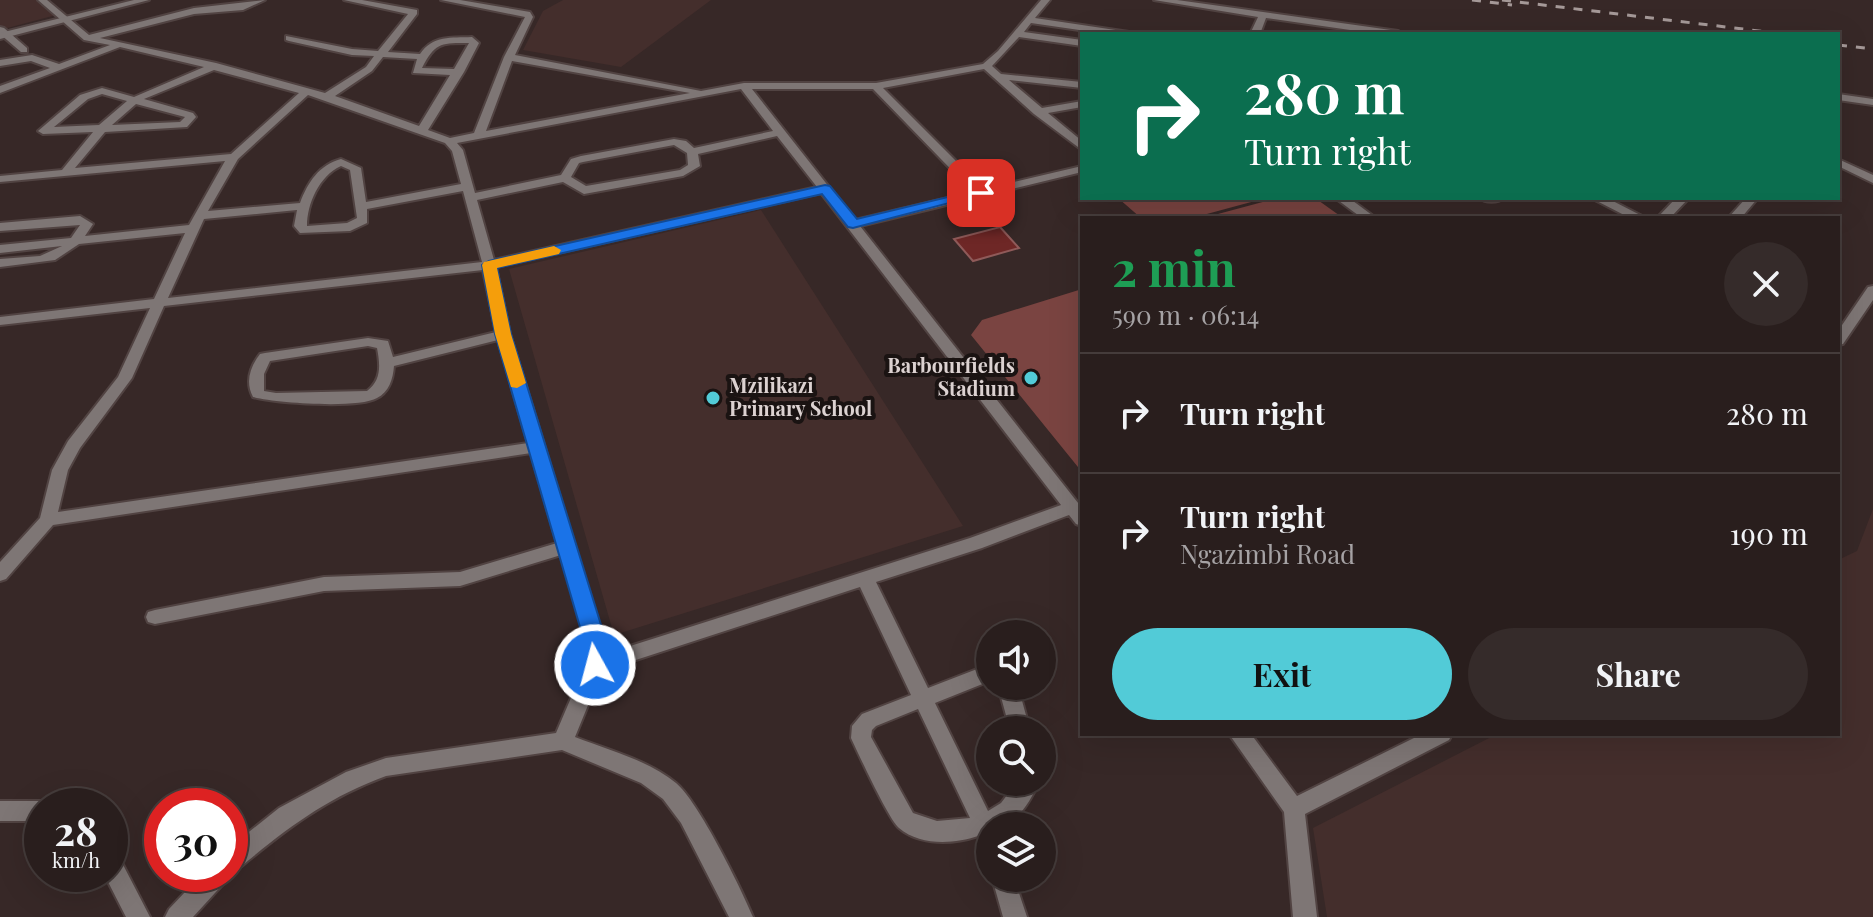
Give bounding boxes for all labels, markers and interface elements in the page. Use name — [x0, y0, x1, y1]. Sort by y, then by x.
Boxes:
text: 280 m — [1244, 54, 1405, 129]
icon: right — [1112, 64, 1216, 168]
text: Turn right — [1244, 126, 1411, 174]
pin — [947, 159, 1015, 227]
icon: arrive — [959, 171, 1003, 215]
text: 2 min — [1112, 235, 1236, 299]
button: close — [1724, 242, 1808, 326]
text: 590 m · 06:14 — [1112, 297, 1259, 332]
place label: Barbourfields Stadium — [887, 351, 1015, 401]
marker: Barbourfields Stadium — [1022, 369, 1040, 387]
place label: Mzilikazi Primary School — [729, 371, 872, 421]
marker: Mzilikazi Primary School — [704, 389, 722, 407]
icon: right — [1112, 391, 1156, 435]
text: Turn right — [1180, 393, 1325, 433]
text: 280 m — [1726, 393, 1808, 433]
text: Turn right — [1180, 496, 1325, 536]
icon: right — [1112, 511, 1156, 555]
text: 190 m — [1730, 513, 1808, 553]
text: Ngazimbi Road — [1180, 536, 1355, 571]
map controls — [976, 620, 1056, 892]
button: sound — [976, 620, 1056, 700]
position arrow — [553, 623, 637, 707]
button: Exit — [1112, 628, 1452, 720]
button: Share — [1468, 628, 1808, 720]
button: search — [976, 716, 1056, 796]
speed limit sign: 30 — [144, 788, 248, 892]
text: 28 — [54, 803, 98, 856]
button: layers — [976, 812, 1056, 892]
text: km/h — [52, 846, 100, 873]

